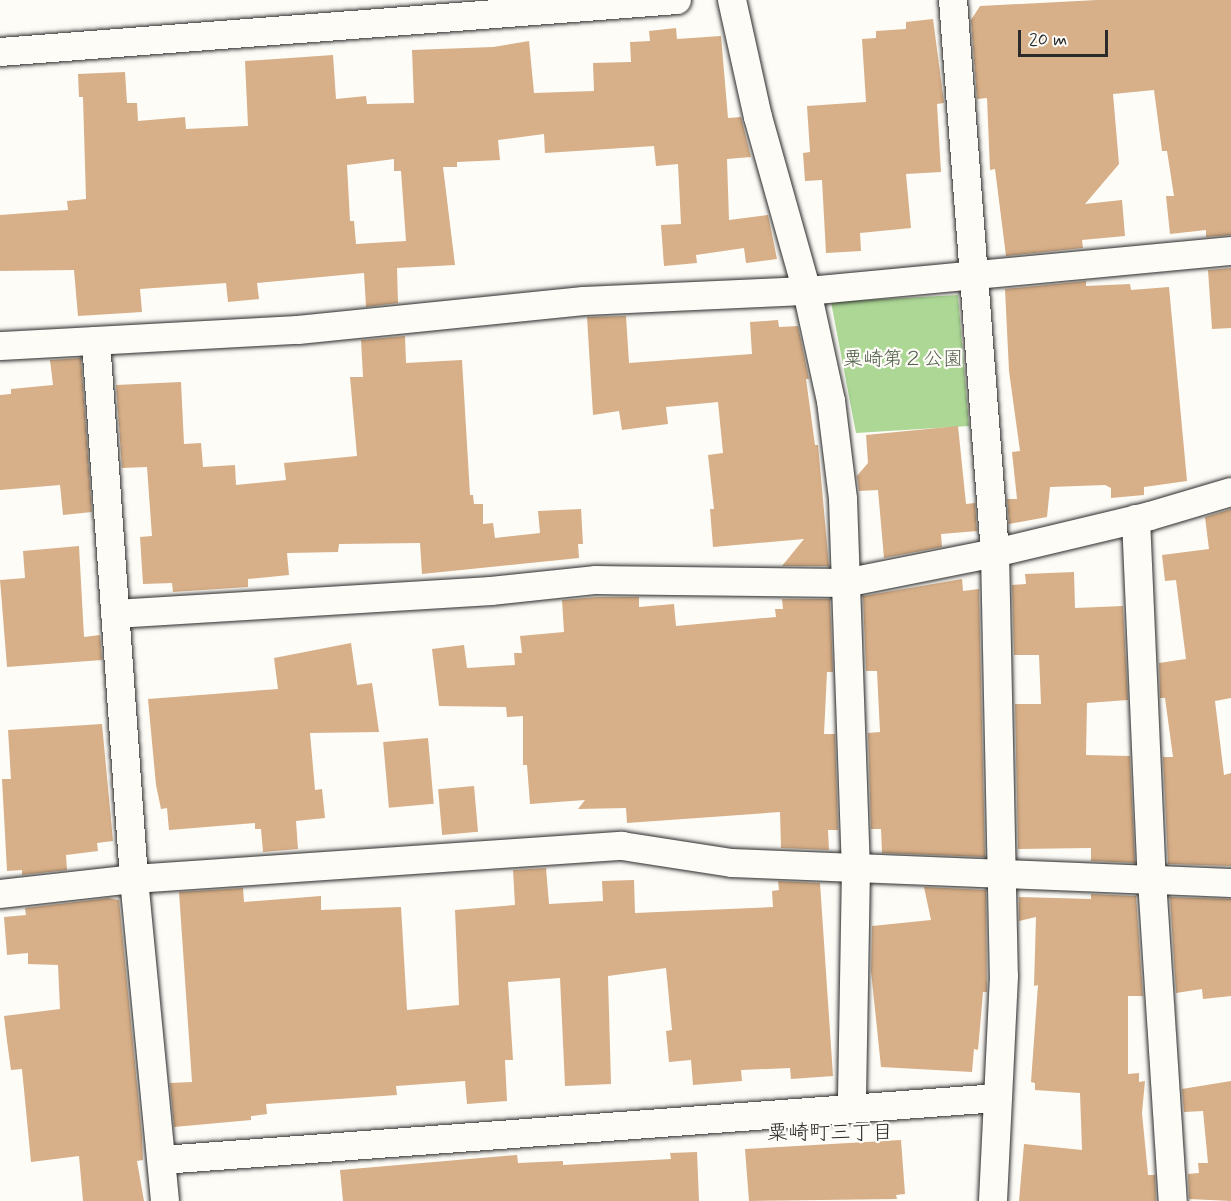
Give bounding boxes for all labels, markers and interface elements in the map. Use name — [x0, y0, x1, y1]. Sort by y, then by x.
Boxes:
scale bar — [1021, 18, 1111, 56]
text: 20 m — [1029, 28, 1067, 52]
park label: 粟崎第２公園 — [843, 347, 963, 371]
district label: 粟崎町三丁目 — [767, 1120, 893, 1146]

